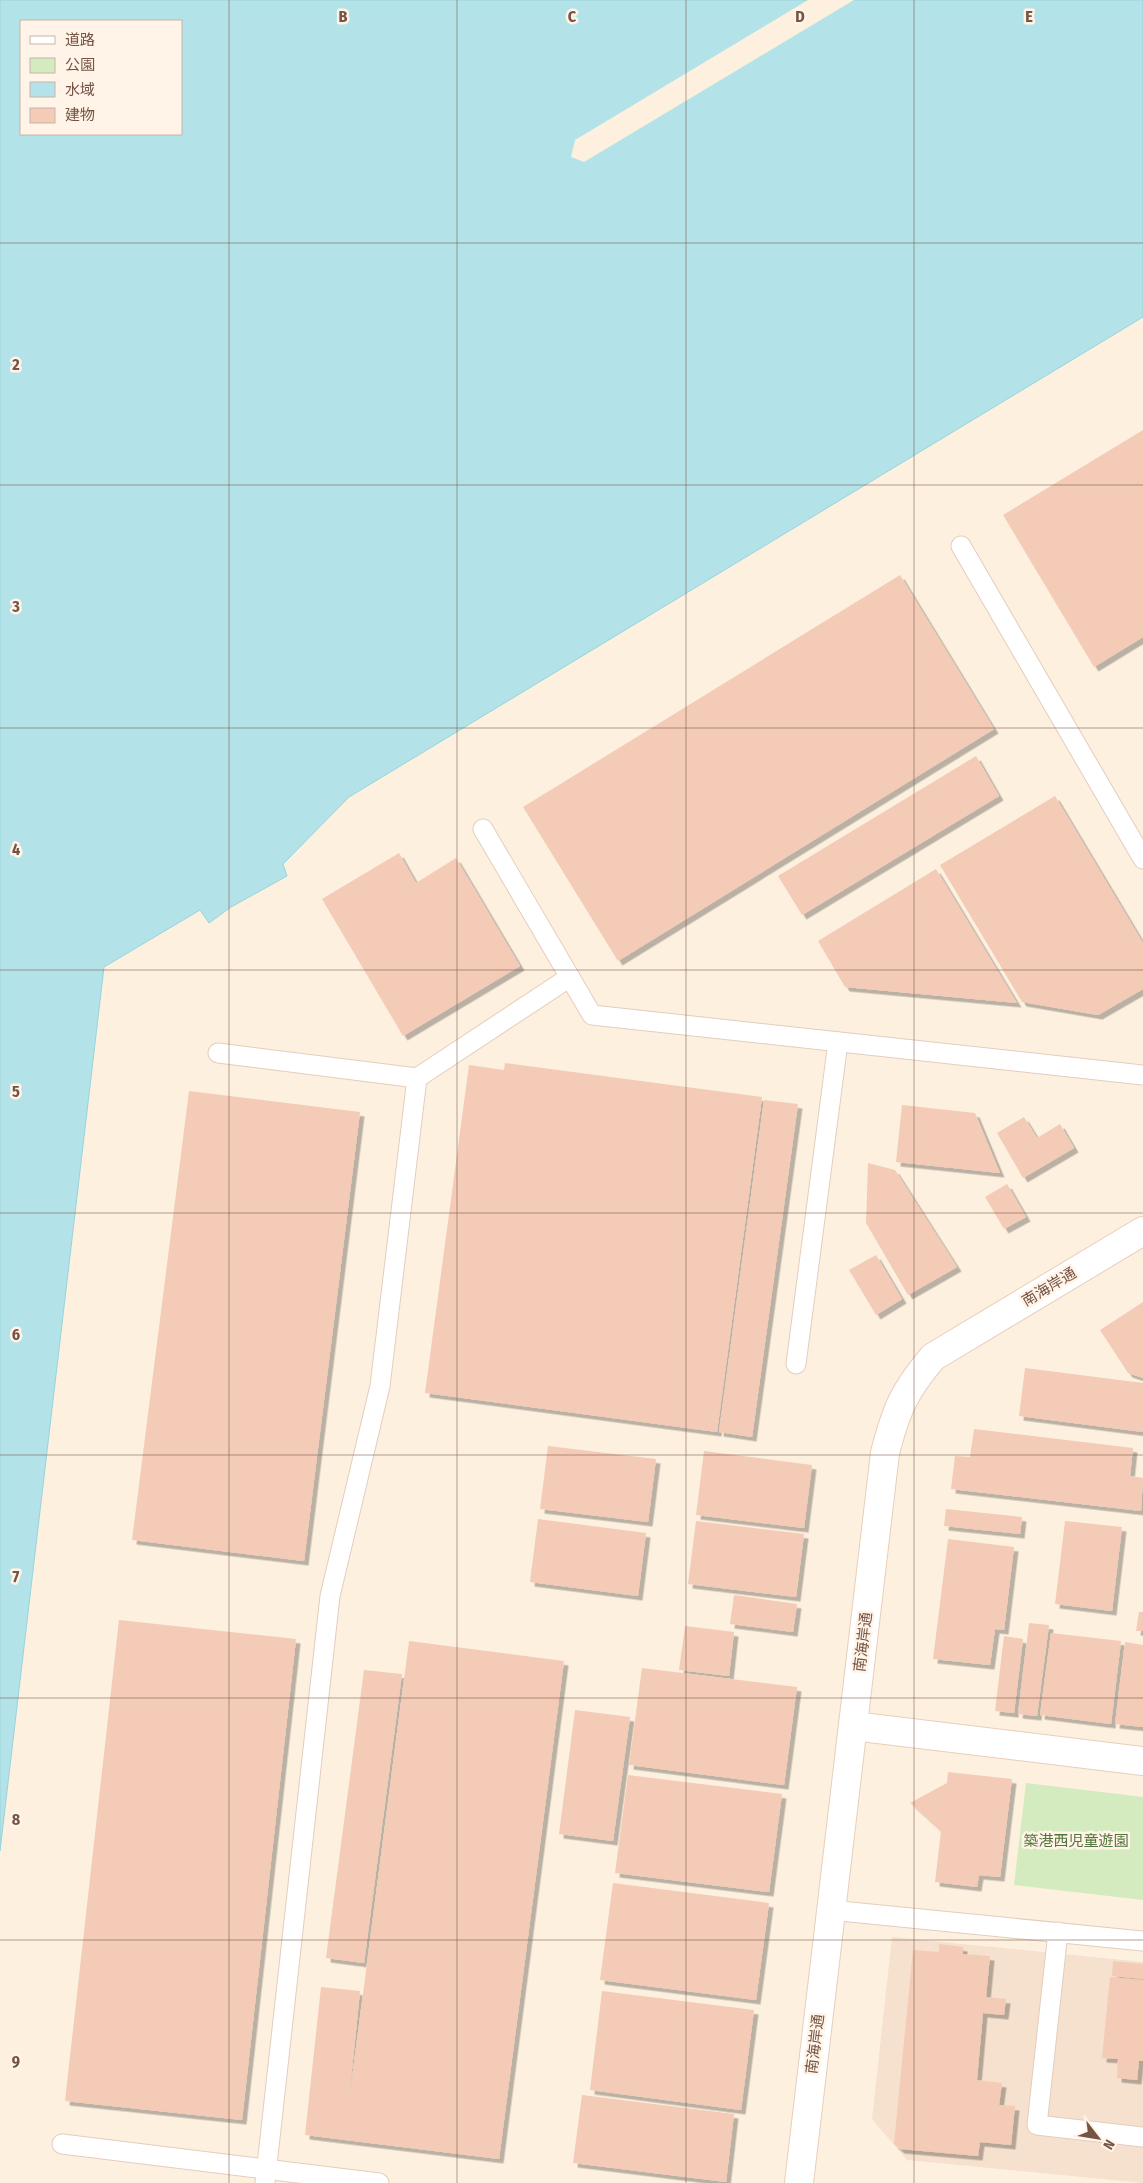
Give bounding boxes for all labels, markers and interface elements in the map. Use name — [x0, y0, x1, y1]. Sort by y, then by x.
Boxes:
text: B — [339, 7, 348, 26]
text: C — [568, 7, 577, 26]
text: D — [795, 7, 805, 26]
text: E — [1025, 7, 1033, 26]
legend — [20, 20, 182, 135]
text: 道路 — [65, 31, 95, 49]
text: 公園 — [65, 56, 95, 74]
text: 水域 — [65, 81, 95, 99]
text: 建物 — [65, 106, 95, 124]
text: 2 — [11, 355, 20, 374]
text: 3 — [11, 597, 20, 616]
text: 4 — [12, 840, 20, 859]
text: 5 — [12, 1082, 20, 1101]
street label: 南海岸通 — [1019, 1264, 1079, 1310]
text: 6 — [12, 1325, 20, 1344]
text: 7 — [13, 1567, 20, 1586]
street label: 南海岸通 — [850, 1611, 876, 1673]
text: 8 — [12, 1810, 21, 1829]
park label: 築港西児童遊園 — [1023, 1832, 1129, 1850]
street label: 南海岸通 — [802, 2013, 828, 2075]
text: 9 — [12, 2052, 20, 2071]
north arrow — [1073, 2113, 1123, 2163]
text: N — [1099, 2136, 1118, 2152]

